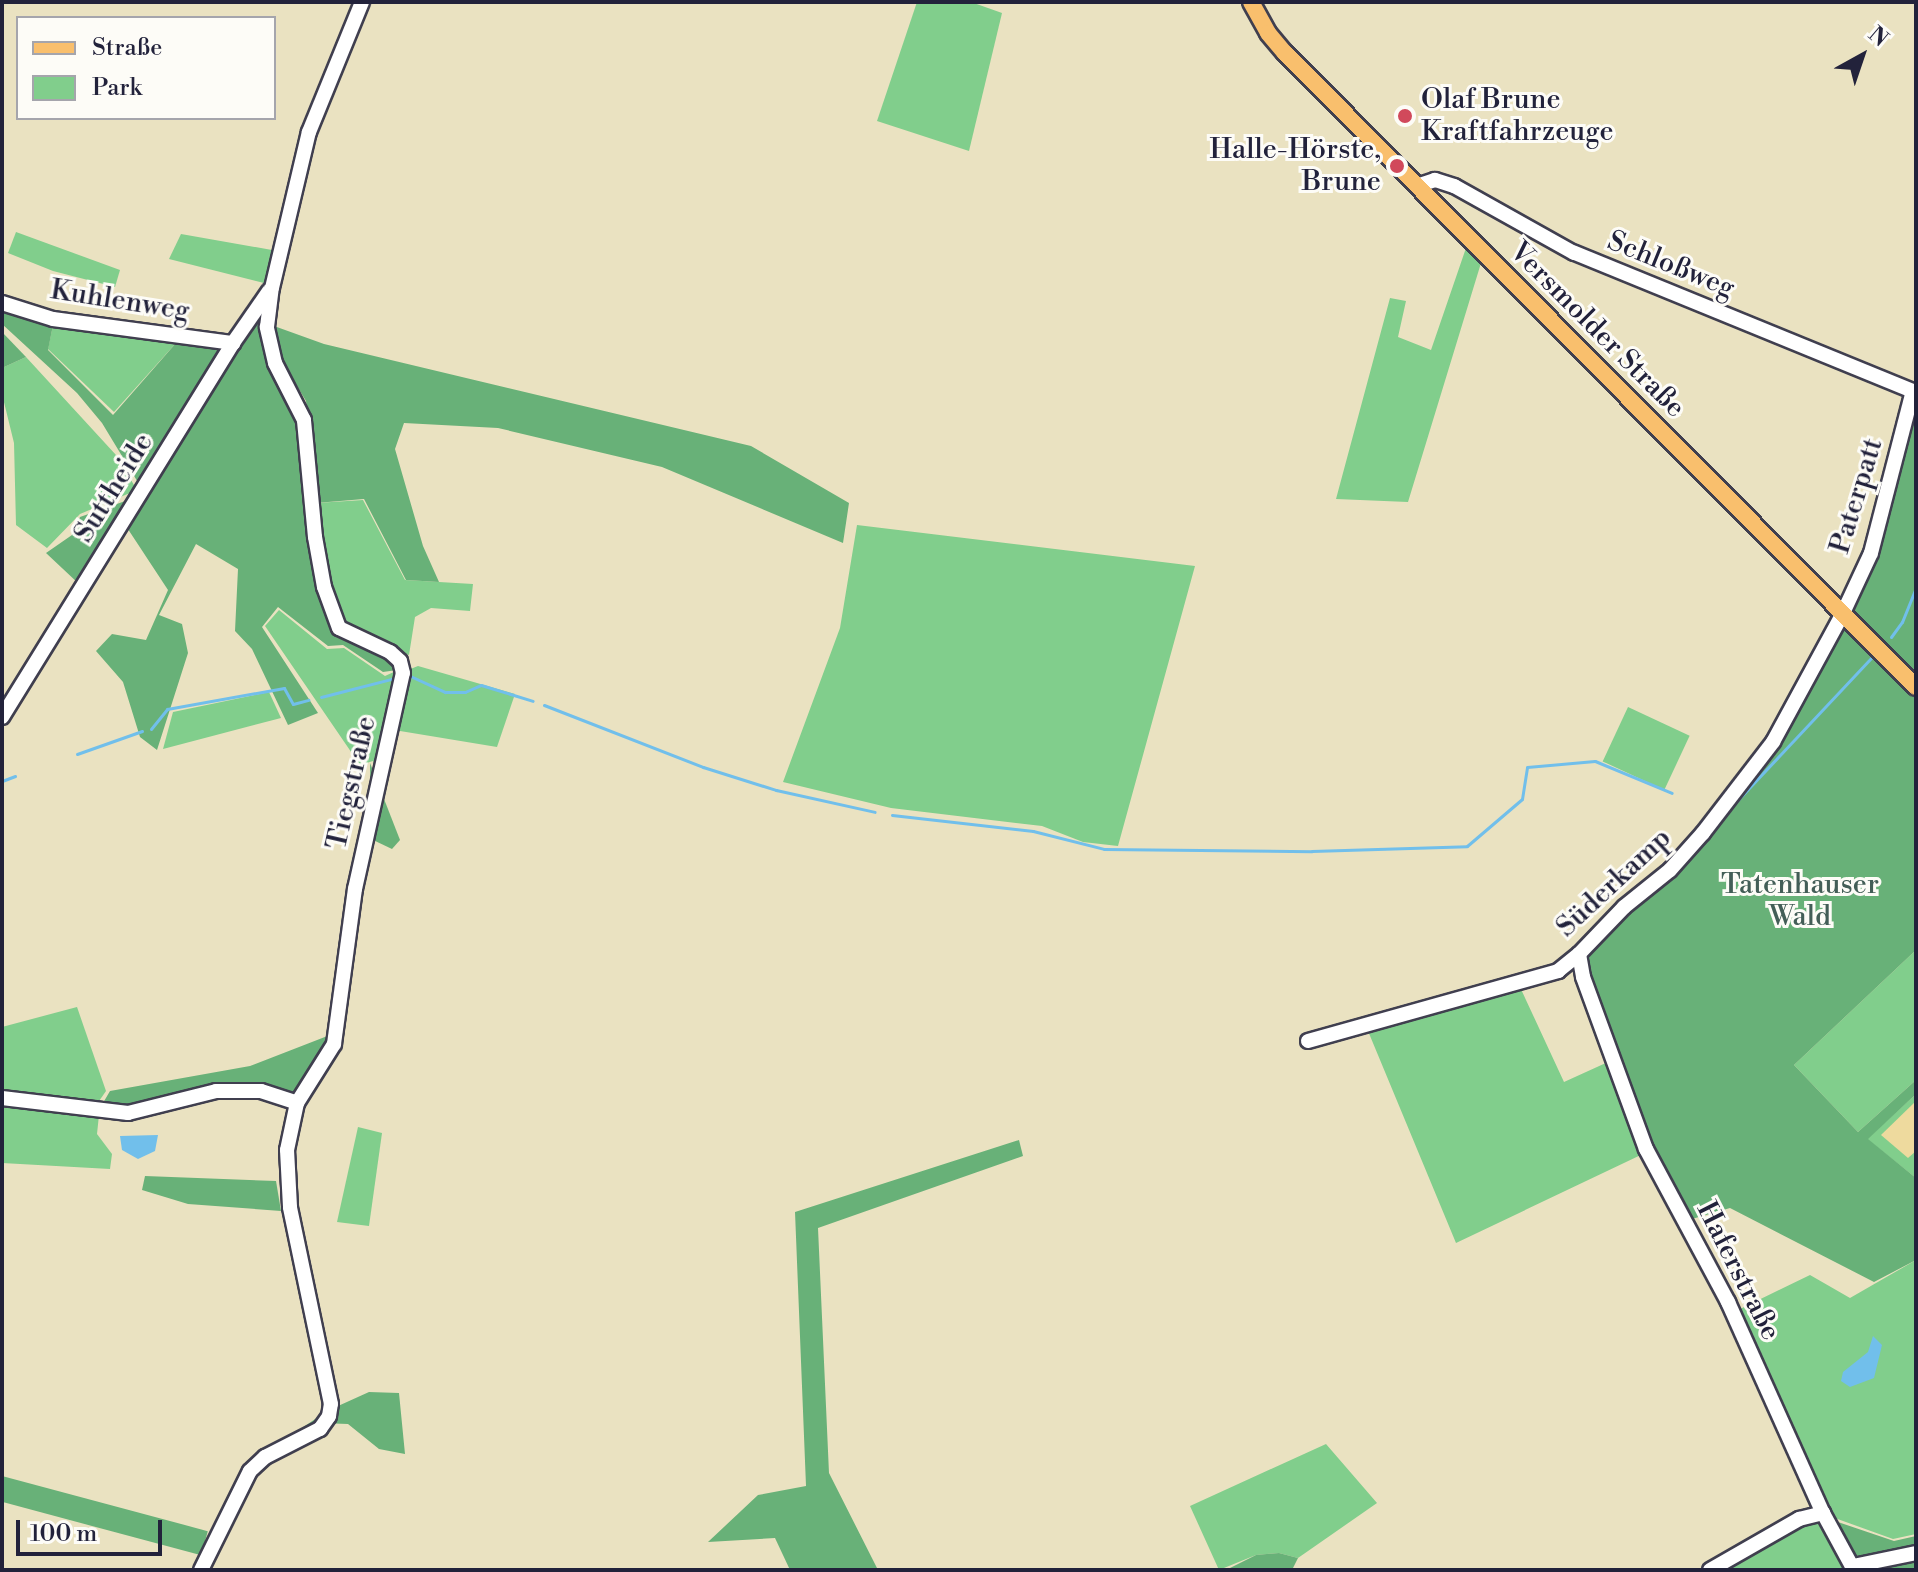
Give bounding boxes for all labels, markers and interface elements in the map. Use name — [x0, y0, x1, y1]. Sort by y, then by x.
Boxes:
legend — [16, 16, 276, 120]
north arrow — [1822, 16, 1902, 96]
text: N — [1862, 21, 1893, 53]
text: Straße — [92, 33, 162, 63]
text: Park — [92, 73, 142, 103]
place label: Olaf Brune Kraftfahrzeuge — [1421, 83, 1614, 149]
marker: Olaf Brune Kraftfahrzeuge — [1396, 107, 1414, 125]
place label: Halle-Hörste, Brune — [1210, 133, 1381, 199]
marker: Halle-Hörste, Brune — [1388, 157, 1406, 175]
street label: Schloßweg — [1603, 224, 1739, 306]
street label: Versmolder Straße — [1502, 235, 1692, 425]
street label: Kuhlenweg — [48, 273, 192, 329]
street label: Suttheide — [67, 427, 161, 549]
street label: Paterpatt — [1824, 434, 1890, 558]
street label: Tiegstraße — [320, 713, 384, 853]
street label: Süderkamp — [1550, 822, 1678, 944]
park label: Tatenhauser Wald — [1721, 868, 1879, 934]
street label: Haferstraße — [1689, 1196, 1787, 1346]
scale bar — [20, 1504, 166, 1554]
text: 100 m — [30, 1519, 97, 1549]

